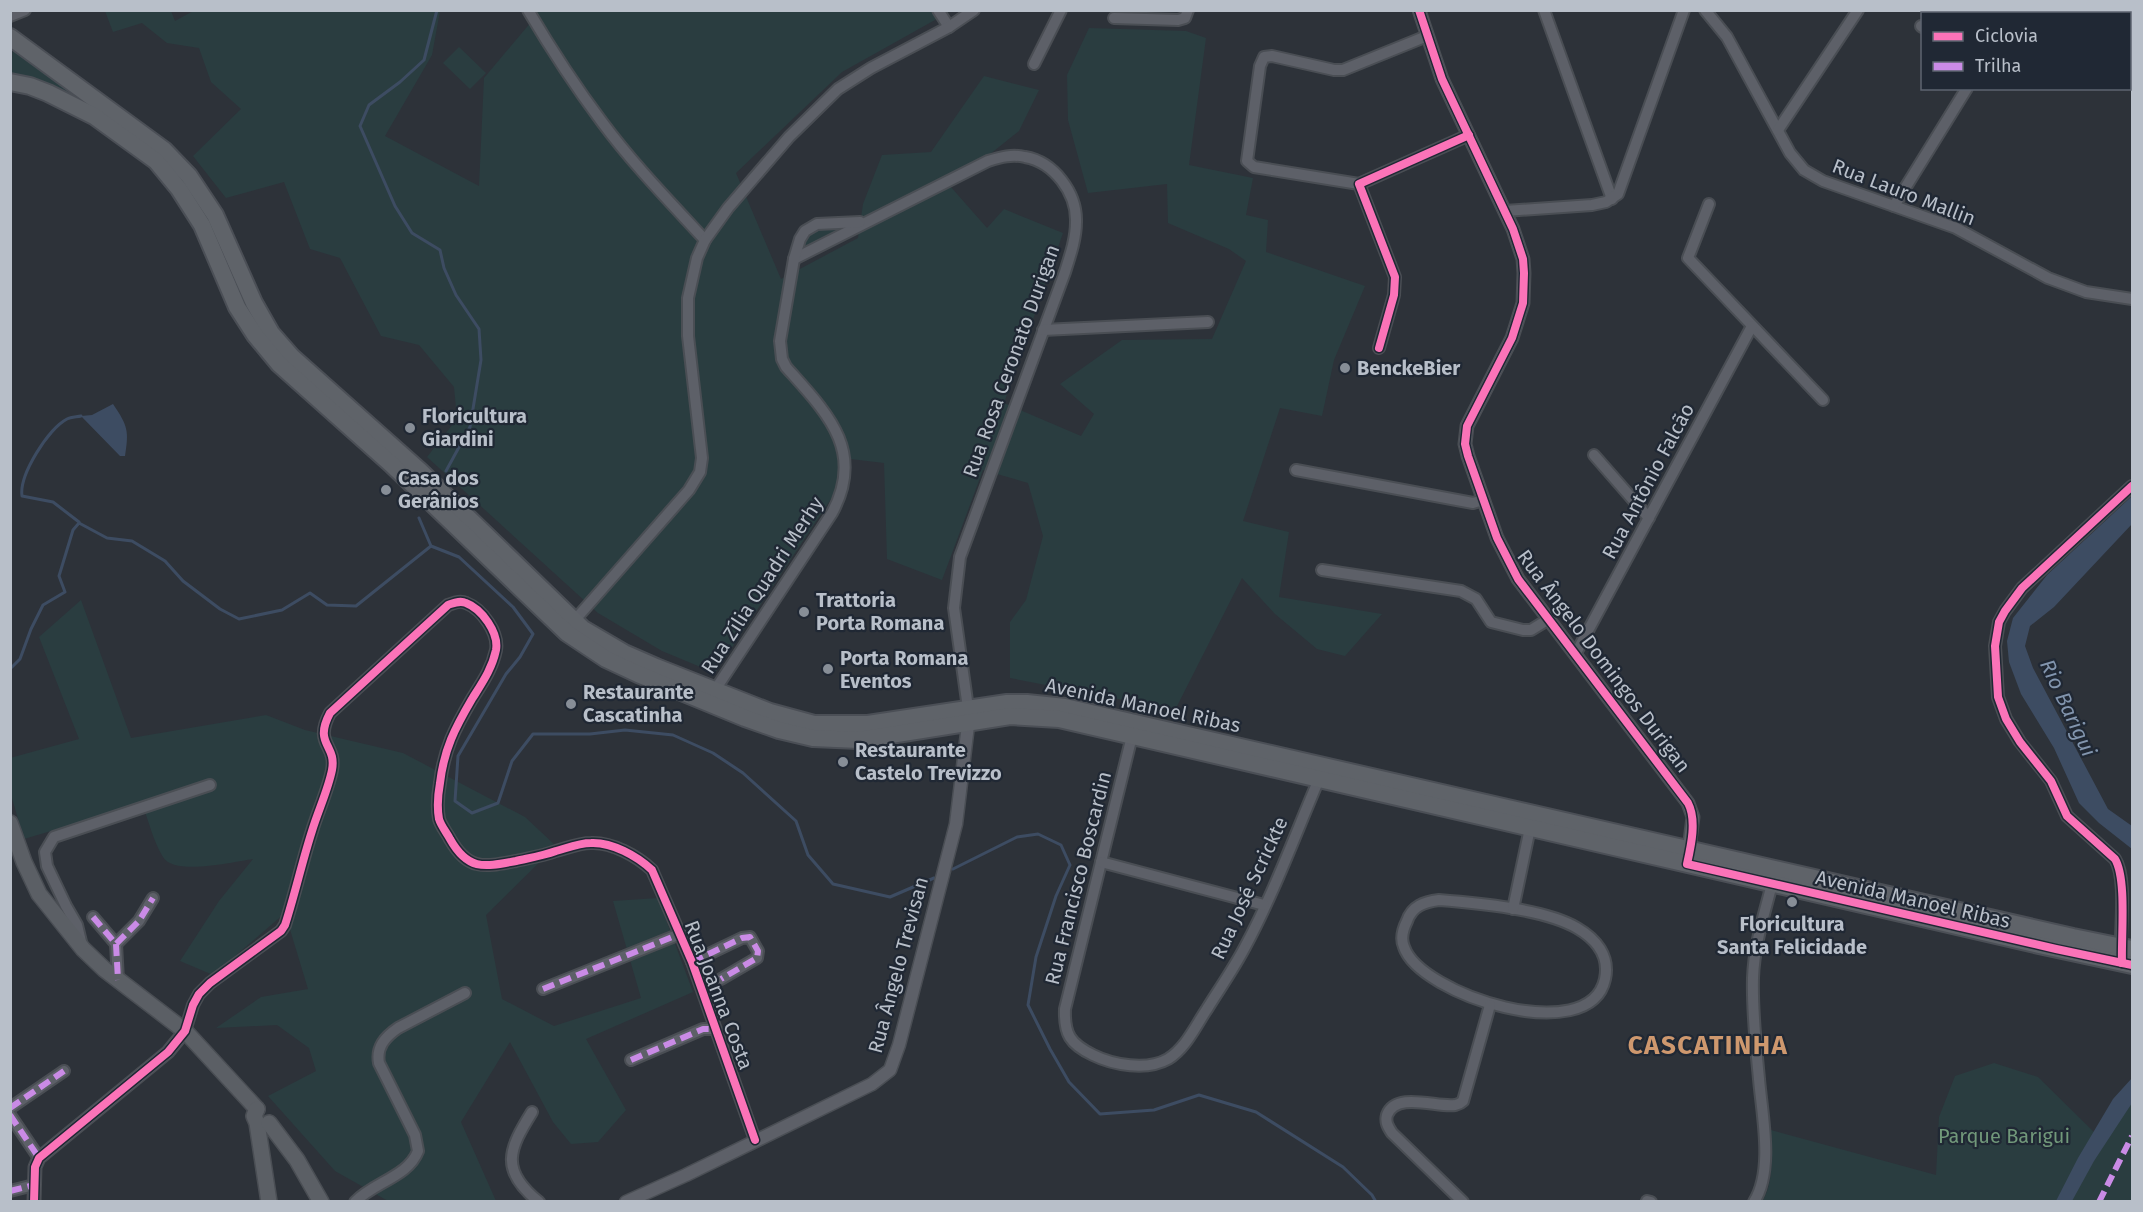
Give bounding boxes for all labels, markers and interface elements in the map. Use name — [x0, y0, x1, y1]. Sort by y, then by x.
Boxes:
legend — [1921, 12, 2131, 90]
text: Ciclovia — [1975, 25, 2038, 47]
text: Trilha — [1975, 55, 2021, 77]
street label: Rua Lauro Mallin — [1829, 154, 1979, 230]
street label: Rua Rosa Ceronato Durigan — [958, 241, 1064, 481]
place label: BenckeBier — [1357, 356, 1461, 380]
marker: BenckeBier — [1338, 361, 1352, 375]
street label: Rua Antônio Falcão — [1597, 399, 1699, 563]
place label: Floricultura Giardini — [422, 404, 527, 451]
marker: Floricultura Giardini — [403, 421, 417, 435]
place label: Casa dos Gerânios — [398, 466, 479, 513]
marker: Casa dos Gerânios — [379, 483, 393, 497]
street label: Rua Zília Quadri Merhy — [696, 492, 828, 678]
street label: Rua Ângelo Domingos Durigan — [1512, 545, 1696, 777]
place label: Trattoria Porta Romana — [816, 588, 944, 635]
marker: Trattoria Porta Romana — [797, 605, 811, 619]
place label: Porta Romana Eventos — [840, 646, 968, 693]
water label: Rio Barigui — [2034, 655, 2102, 761]
marker: Porta Romana Eventos — [821, 662, 835, 676]
street label: Avenida Manoel Ribas — [1043, 673, 1243, 737]
place label: Restaurante Cascatinha — [583, 680, 694, 727]
marker: Restaurante Cascatinha — [564, 697, 578, 711]
place label: Restaurante Castelo Trevizzo — [855, 738, 1002, 785]
marker: Restaurante Castelo Trevizzo — [836, 755, 850, 769]
street label: Rua Francisco Boscardin — [1040, 769, 1116, 987]
street label: Rua José Scrickte — [1205, 813, 1293, 963]
street label: Avenida Manoel Ribas — [1813, 865, 2013, 933]
street label: Rua Ângelo Trevisan — [863, 874, 933, 1056]
marker: Floricultura Santa Felicidade — [1785, 895, 1799, 909]
place label: Floricultura Santa Felicidade — [1717, 912, 1867, 959]
street label: Rua Joanna Costa — [680, 917, 758, 1073]
district label: CASCATINHA — [1628, 1030, 1788, 1061]
park label: Parque Barigui — [1938, 1124, 2070, 1148]

